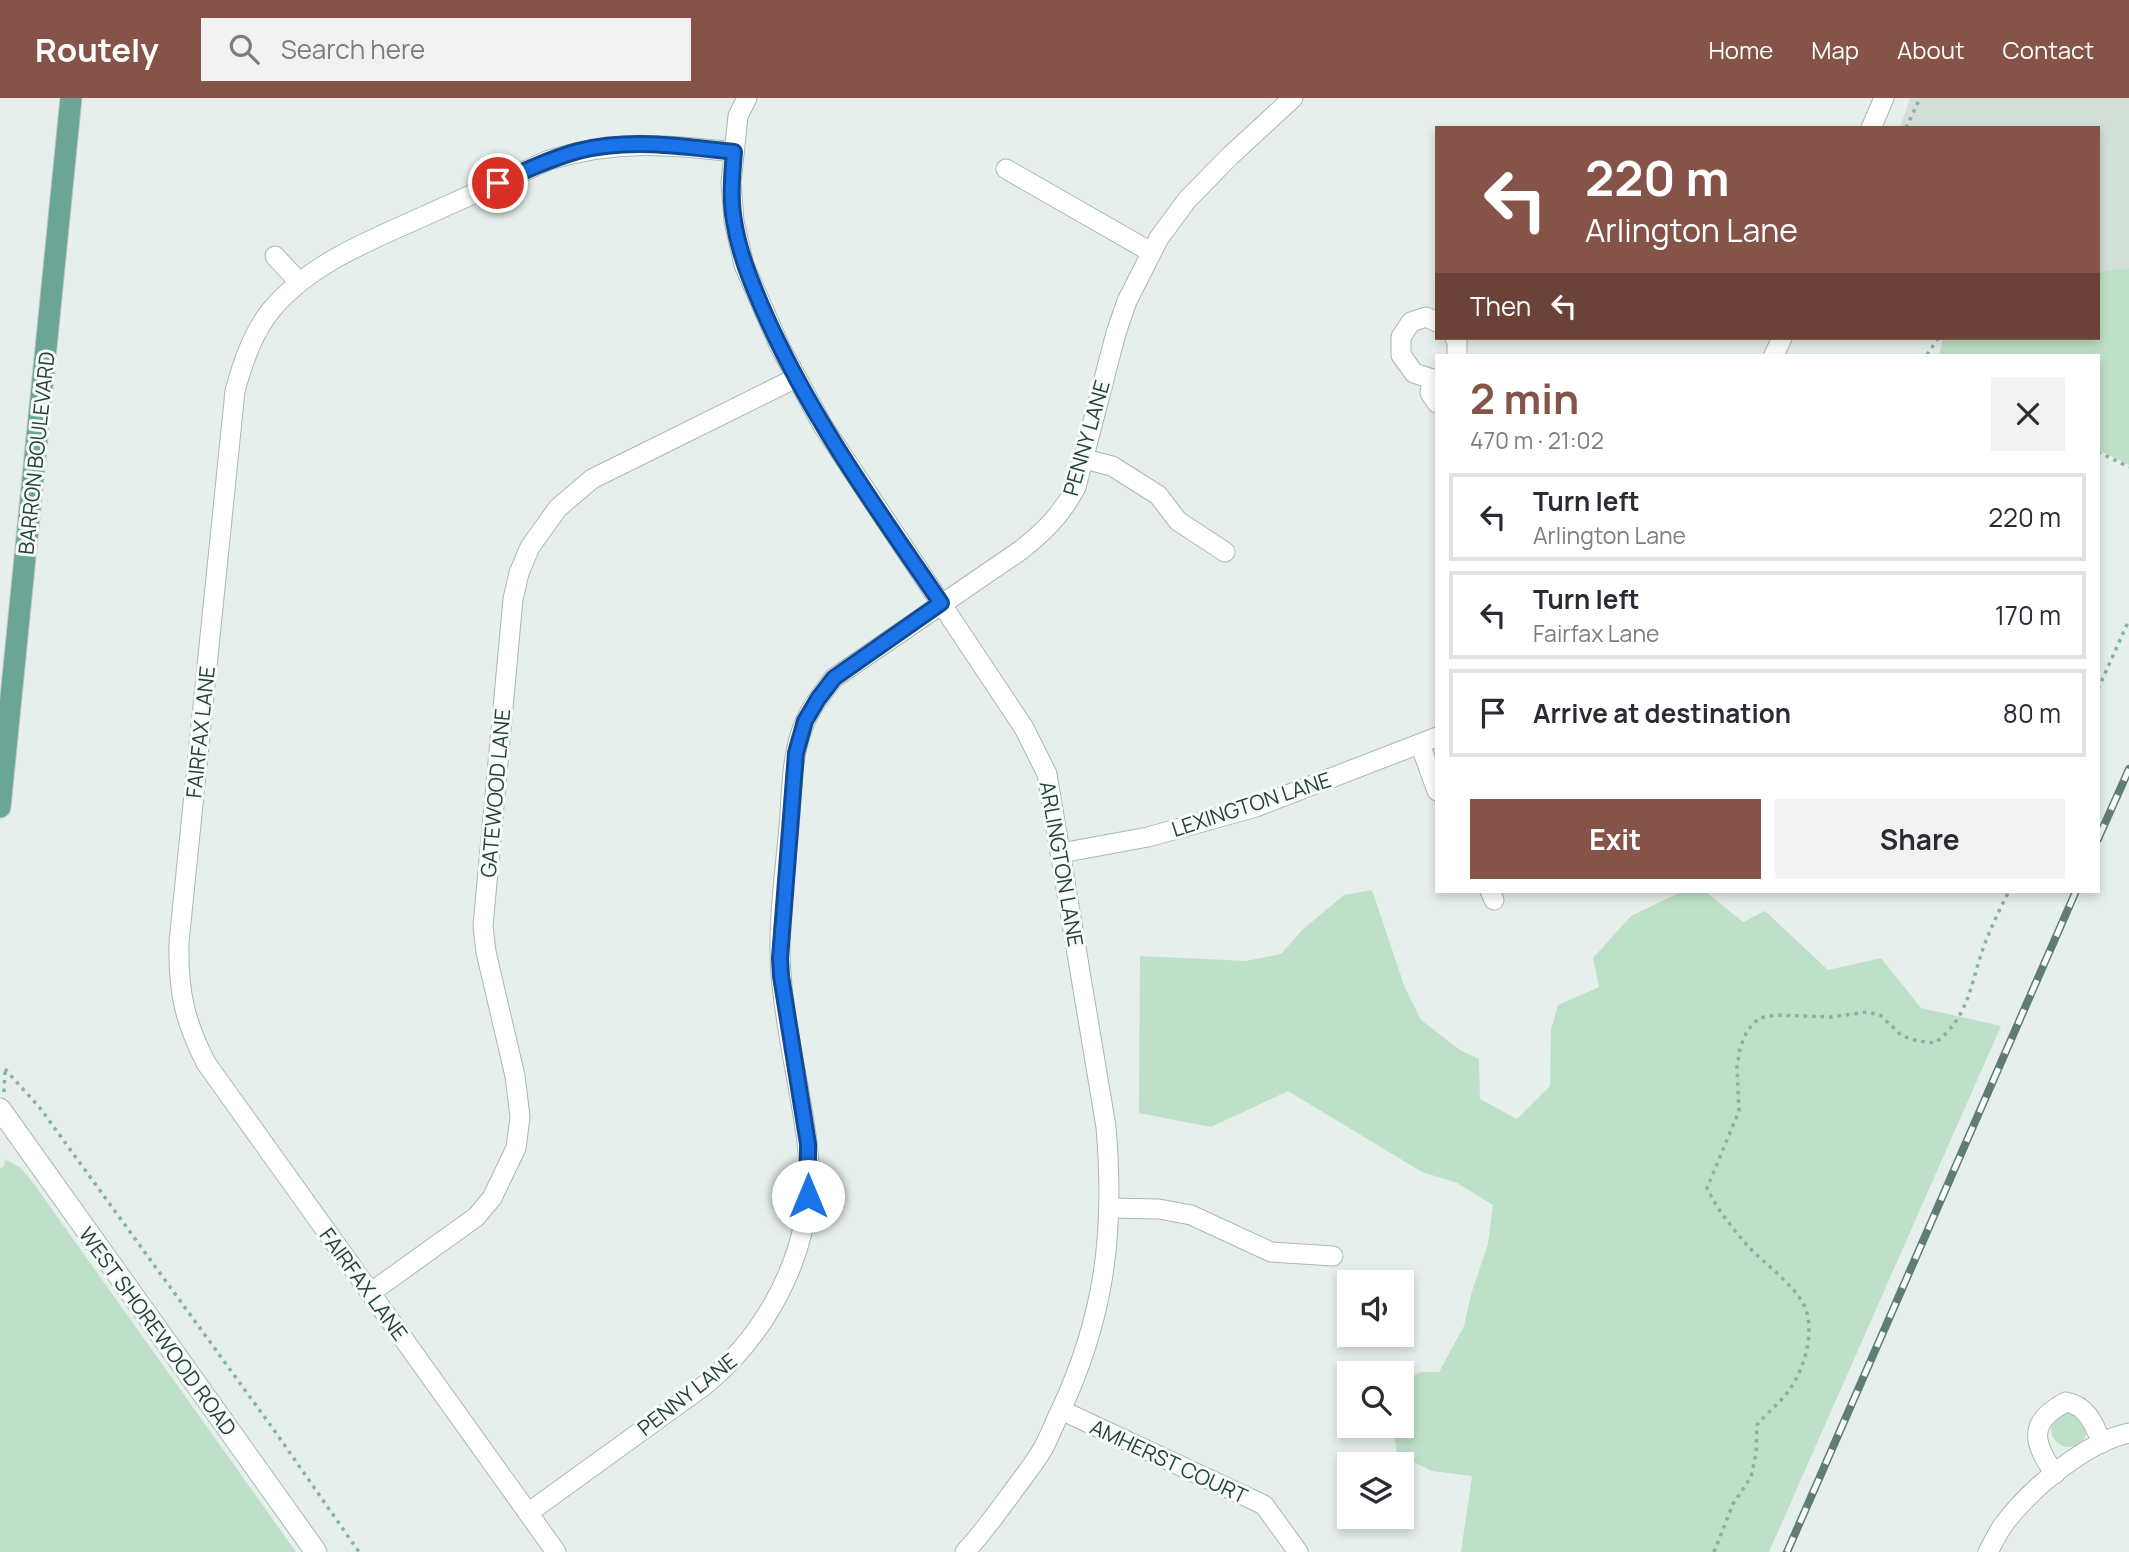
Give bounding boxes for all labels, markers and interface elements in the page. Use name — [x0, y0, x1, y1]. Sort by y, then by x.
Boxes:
search box — [201, 18, 691, 81]
text: Routely — [35, 27, 159, 72]
icon: search — [225, 30, 263, 68]
text: Search here — [281, 31, 425, 67]
text: Home — [1708, 33, 1773, 66]
text: Map — [1811, 33, 1859, 66]
text: About — [1897, 33, 1965, 66]
text: Contact — [2003, 33, 2094, 66]
text: 220 m — [1585, 144, 1729, 211]
pin — [468, 153, 528, 213]
icon: left — [1470, 154, 1561, 245]
icon: arrive — [479, 164, 517, 202]
text: Arlington Lane — [1585, 208, 1798, 252]
icon: left — [1545, 287, 1583, 325]
text: Then — [1470, 288, 1531, 324]
street label: BARRON BOULEVARD — [11, 350, 61, 556]
text: 2 min — [1470, 369, 1579, 427]
street label: PENNY LANE — [1056, 377, 1116, 499]
button: close — [1991, 377, 2065, 451]
text: 470 m · 21:02 — [1470, 424, 1604, 456]
text: Turn left — [1533, 483, 1640, 519]
icon: left — [1474, 498, 1512, 536]
text: 220 m — [1988, 499, 2061, 535]
text: Arlington Lane — [1533, 519, 1686, 551]
text: Turn left — [1533, 581, 1640, 617]
icon: left — [1474, 596, 1512, 634]
text: 170 m — [1995, 597, 2061, 633]
text: Fairfax Lane — [1533, 617, 1659, 649]
street label: FAIRFAX LANE — [179, 665, 221, 799]
icon: arrive — [1474, 694, 1512, 732]
text: Arrive at destination — [1533, 695, 1791, 731]
text: 80 m — [2003, 695, 2061, 731]
street label: GATEWOOD LANE — [474, 707, 516, 879]
street label: LEXINGTON LANE — [1168, 765, 1334, 843]
street label: ARLINGTON LANE — [1034, 779, 1090, 949]
button: Exit — [1470, 799, 1761, 879]
button: Share — [1775, 799, 2065, 879]
position arrow — [771, 1159, 845, 1233]
street label: WEST SHOREWOOD ROAD — [73, 1221, 243, 1441]
street label: FAIRFAX LANE — [314, 1222, 414, 1346]
map controls — [1337, 1270, 1414, 1529]
button: sound — [1337, 1270, 1414, 1347]
street label: PENNY LANE — [632, 1346, 742, 1442]
button: search — [1337, 1361, 1414, 1438]
street label: AMHERST COURT — [1086, 1412, 1253, 1510]
button: layers — [1337, 1452, 1414, 1529]

